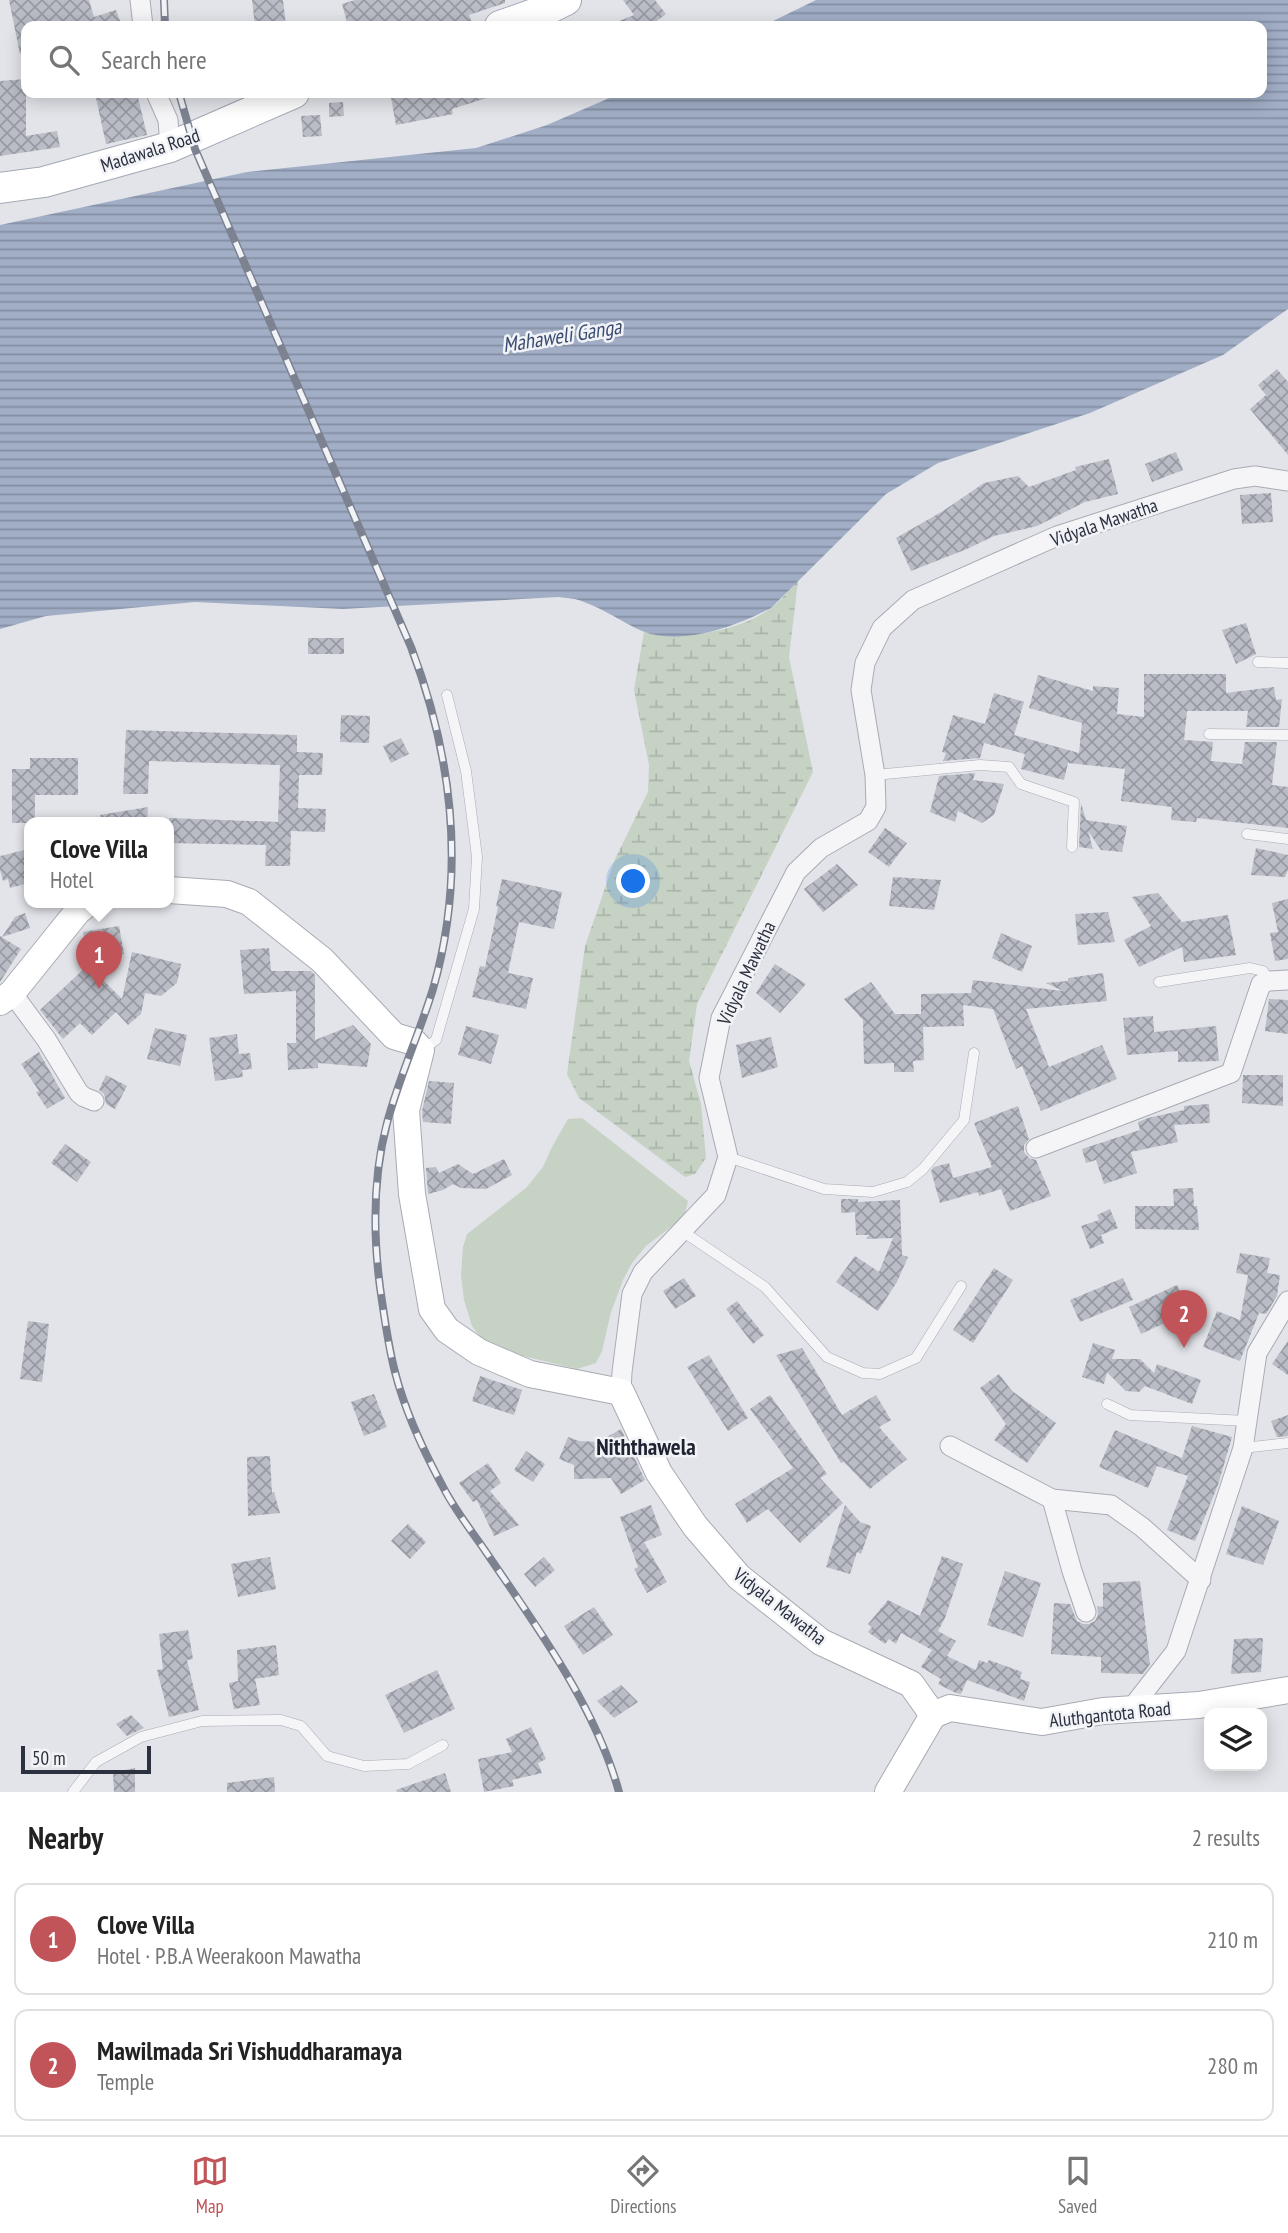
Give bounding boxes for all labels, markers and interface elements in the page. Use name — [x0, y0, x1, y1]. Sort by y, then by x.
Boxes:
search box — [21, 21, 1267, 98]
icon: search — [45, 41, 83, 79]
text: Search here — [101, 43, 207, 76]
street label: Madawala Road — [97, 123, 203, 177]
water label: Mahaweli Ganga — [501, 313, 625, 358]
street label: Vidyala Mawatha — [1046, 492, 1161, 552]
popup — [24, 817, 174, 908]
text: Clove Villa — [50, 832, 148, 865]
your location — [616, 864, 650, 898]
text: Hotel — [50, 865, 93, 894]
street label: Vidyala Mawatha — [711, 917, 780, 1030]
pin: 1 — [76, 931, 122, 989]
pin: 2 — [1161, 1290, 1207, 1348]
district label: Niththawela — [596, 1432, 696, 1461]
street label: Vidyala Mawatha — [728, 1562, 831, 1650]
street label: Aluthgantota Road — [1048, 1696, 1172, 1732]
map controls — [1204, 1708, 1267, 1771]
button: layers — [1204, 1708, 1267, 1771]
scale bar — [21, 1743, 150, 1775]
text: 50 m — [32, 1746, 66, 1770]
text: Nearby — [28, 1818, 103, 1857]
text: 2 results — [1192, 1823, 1260, 1852]
text: Clove Villa — [97, 1908, 195, 1941]
text: 1 — [48, 1925, 59, 1954]
text: 210 m — [1207, 1925, 1258, 1954]
text: Hotel · P.B.A Weerakoon Mawatha — [97, 1941, 361, 1970]
text: Mawilmada Sri Vishuddharamaya — [97, 2034, 402, 2067]
text: 2 — [48, 2051, 59, 2080]
text: 280 m — [1207, 2051, 1258, 2080]
text: Temple — [97, 2067, 154, 2096]
tab: Map — [191, 2152, 229, 2218]
tab: Directions — [610, 2152, 676, 2218]
tab: Saved — [1058, 2152, 1097, 2218]

